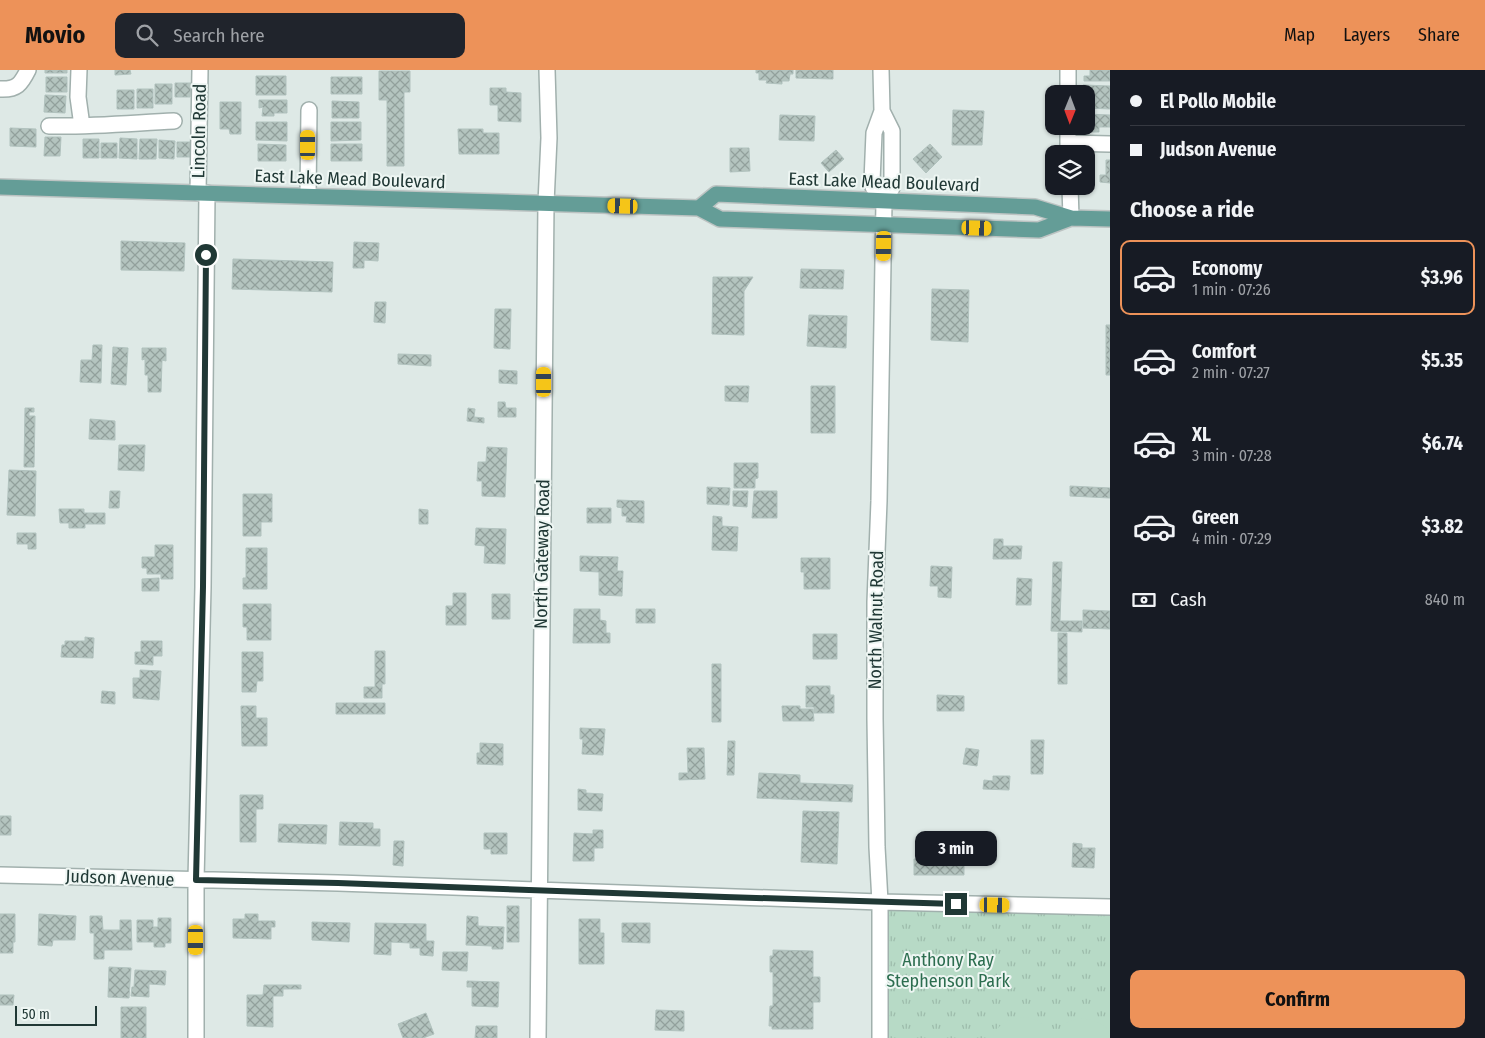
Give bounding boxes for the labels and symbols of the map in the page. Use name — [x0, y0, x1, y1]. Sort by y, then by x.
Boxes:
street label: Lincoln Road — [187, 84, 211, 178]
north arrow — [1045, 85, 1095, 135]
car — [300, 130, 315, 160]
street label: East Lake Mead Boulevard — [254, 165, 446, 193]
street label: East Lake Mead Boulevard — [788, 168, 980, 196]
car — [607, 198, 638, 214]
car — [961, 220, 992, 236]
car — [876, 231, 891, 261]
route start — [195, 244, 217, 266]
car — [536, 367, 551, 397]
street label: North Gateway Road — [530, 479, 554, 629]
street label: North Walnut Road — [864, 550, 888, 690]
callout: 3 min — [915, 832, 997, 866]
street label: Judson Avenue — [65, 865, 175, 891]
route end — [945, 893, 967, 915]
car — [979, 897, 1010, 913]
car — [188, 925, 203, 955]
park label: Anthony Ray Stephenson Park — [886, 949, 1010, 992]
scale bar — [15, 1003, 98, 1026]

